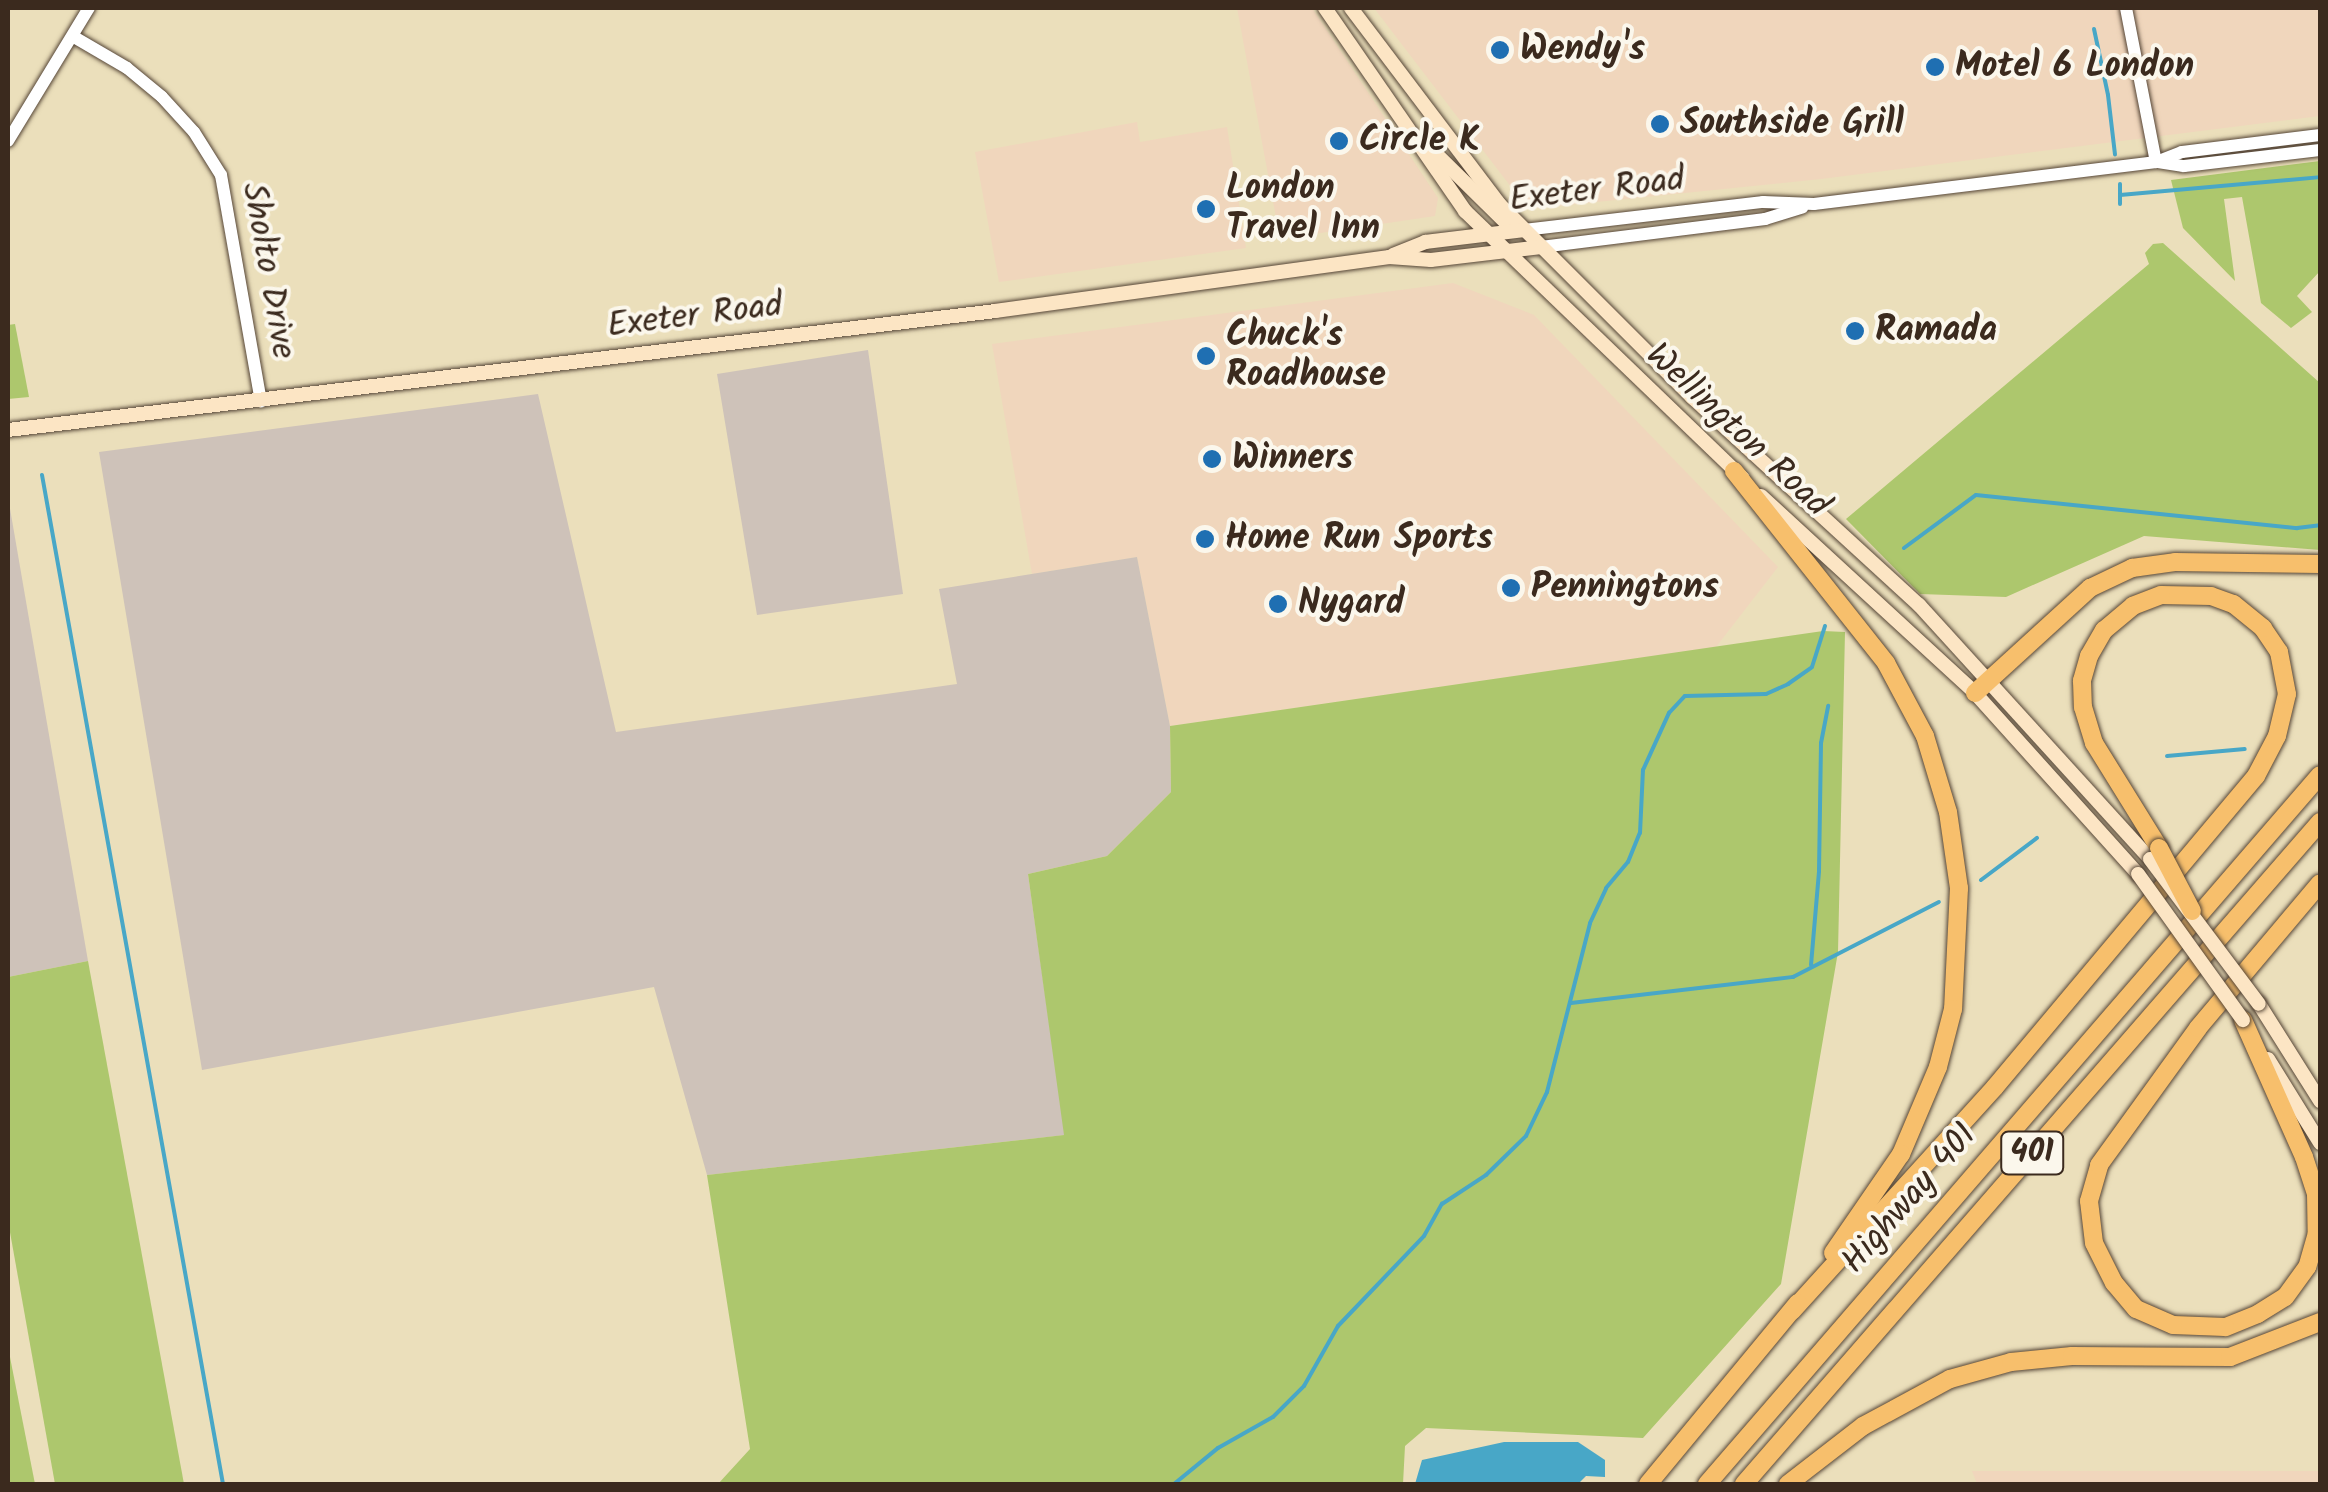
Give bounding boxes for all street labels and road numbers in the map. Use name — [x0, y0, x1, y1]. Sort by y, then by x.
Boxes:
street label: Exeter Road — [1507, 159, 1687, 223]
street label: Sholto Drive — [231, 180, 303, 362]
street label: Exeter Road — [605, 285, 785, 349]
street label: Wellington Road — [1636, 335, 1838, 527]
street label: Highway 401 — [1833, 1115, 1987, 1283]
road number: 401 — [2000, 1126, 2064, 1180]

